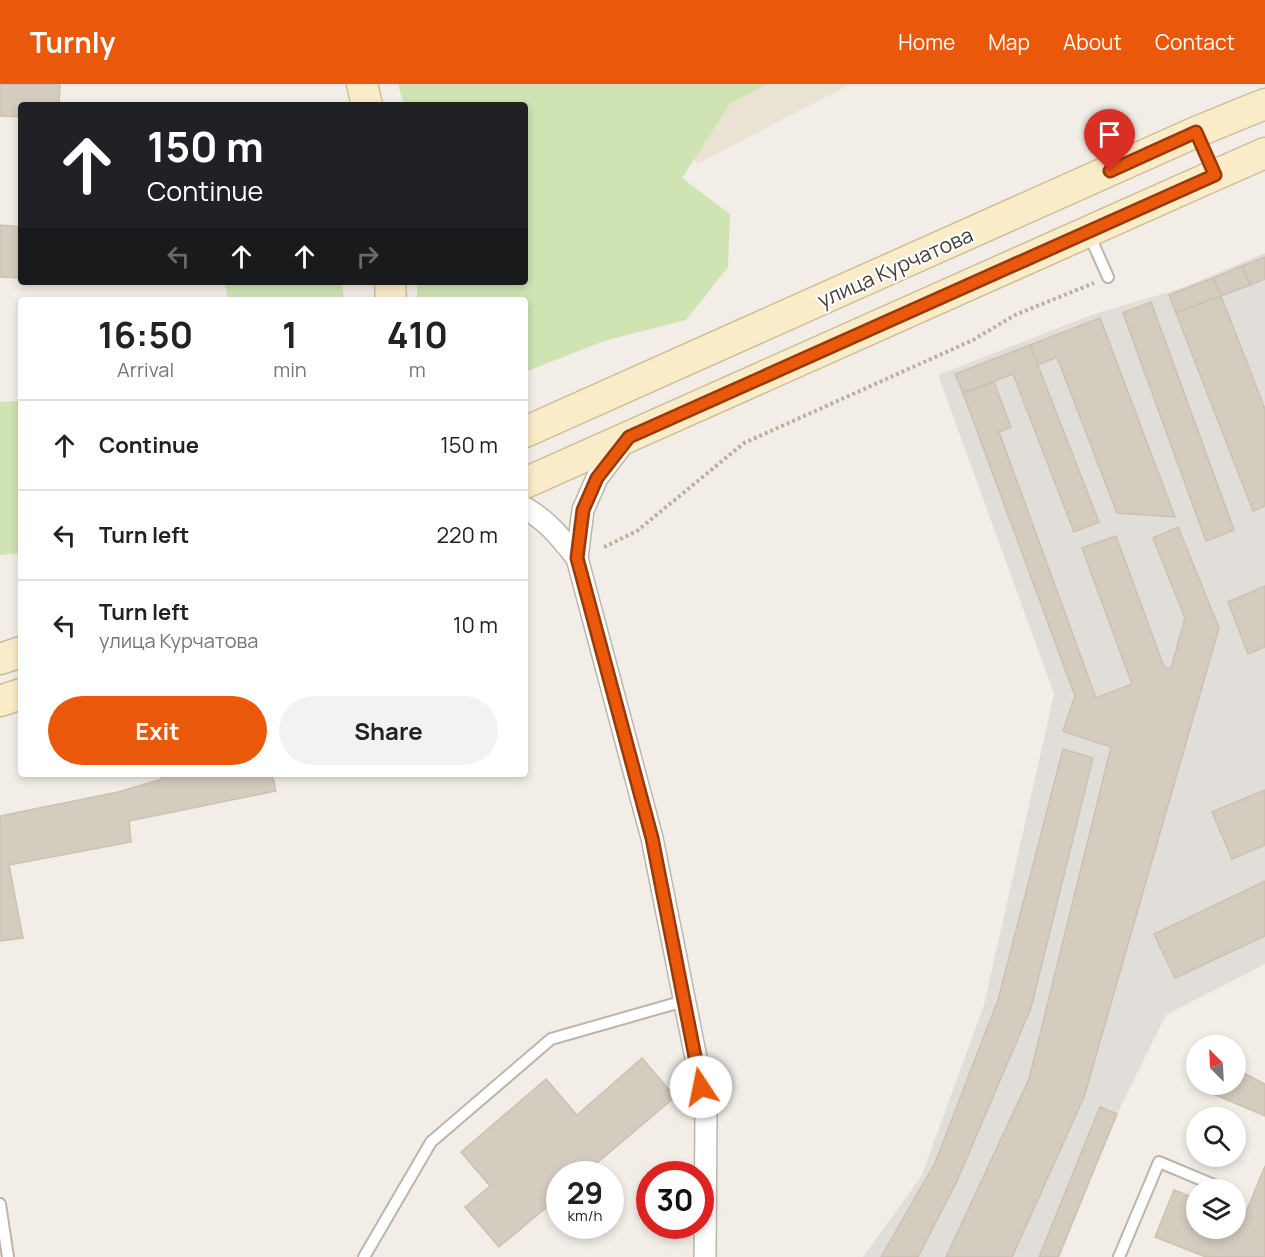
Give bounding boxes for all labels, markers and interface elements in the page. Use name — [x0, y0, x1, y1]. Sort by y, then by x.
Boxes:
text: Turnly — [30, 23, 115, 61]
text: Home — [898, 28, 955, 56]
text: Map — [988, 28, 1030, 56]
text: About — [1063, 28, 1122, 56]
text: Contact — [1155, 28, 1235, 56]
pin — [1084, 109, 1135, 171]
text: 150 m — [147, 117, 264, 175]
icon: arrive — [1093, 118, 1126, 151]
icon: ahead — [48, 126, 126, 204]
text: Continue — [147, 172, 263, 209]
street label: улица Курчатова — [813, 220, 977, 314]
icon: left — [162, 240, 195, 273]
icon: ahead — [225, 240, 258, 273]
icon: ahead — [288, 240, 321, 273]
icon: right — [351, 240, 384, 273]
text: 16:50 — [98, 310, 193, 359]
text: 1 — [282, 310, 298, 359]
text: 410 — [387, 310, 448, 359]
text: Arrival — [117, 356, 174, 383]
text: min — [273, 356, 307, 383]
text: m — [409, 356, 426, 383]
icon: ahead — [48, 429, 81, 462]
text: Continue — [99, 430, 199, 460]
text: 150 m — [440, 430, 498, 460]
icon: left — [48, 519, 81, 552]
text: Turn left — [99, 520, 189, 550]
text: 220 m — [436, 520, 498, 550]
text: Turn left — [99, 597, 189, 627]
icon: left — [48, 609, 81, 642]
text: 10 m — [453, 610, 498, 640]
text: улица Курчатова — [99, 627, 258, 654]
button: Exit — [48, 696, 267, 765]
button: Share — [279, 696, 498, 765]
north arrow — [1186, 1035, 1246, 1095]
map controls — [1186, 1035, 1246, 1239]
position arrow — [669, 1055, 733, 1119]
button: search — [1186, 1107, 1246, 1167]
speed limit sign: 30 — [636, 1161, 714, 1239]
text: 29 — [567, 1172, 603, 1213]
button: layers — [1186, 1179, 1246, 1239]
text: km/h — [568, 1205, 602, 1226]

